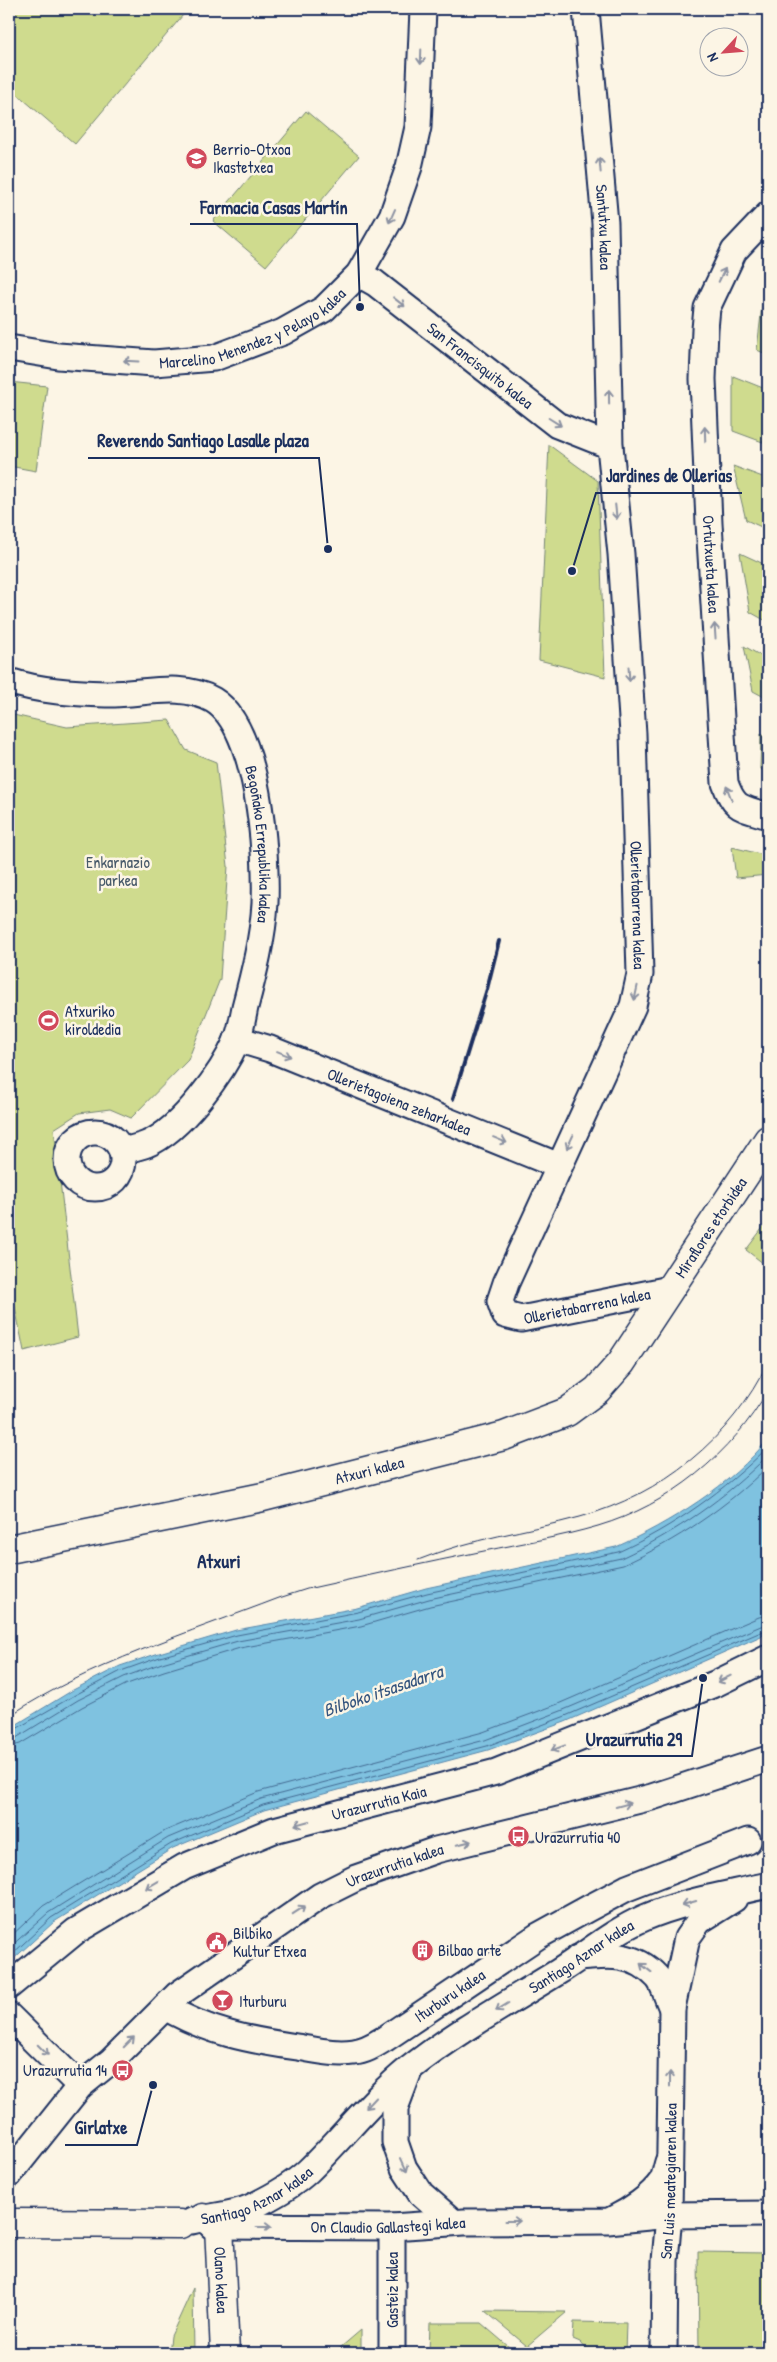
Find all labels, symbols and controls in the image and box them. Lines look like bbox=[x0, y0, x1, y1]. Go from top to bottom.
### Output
north arrow bbox=[700, 28, 750, 78]
one-way arrow bbox=[416, 49, 426, 65]
text: N bbox=[701, 50, 722, 65]
place label: Berrio-Otxoa Ikastetxea bbox=[213, 138, 291, 178]
school or university icon: Berrio-Otxoa Ikastetxea bbox=[185, 146, 209, 170]
one-way arrow bbox=[595, 158, 604, 174]
street label: Santutxu kalea bbox=[591, 184, 617, 270]
callout: Farmacia Casas Martín bbox=[190, 191, 357, 224]
text: Farmacia Casas Martín bbox=[199, 195, 348, 220]
one-way arrow bbox=[386, 208, 396, 223]
one-way arrow bbox=[718, 268, 727, 283]
street label: Marcelino Menendez y Pelayo kalea bbox=[158, 283, 350, 374]
one-way arrow bbox=[392, 296, 405, 307]
street label: San Francisquito kalea bbox=[423, 317, 538, 414]
one-way arrow bbox=[124, 357, 140, 366]
one-way arrow bbox=[604, 390, 614, 406]
one-way arrow bbox=[548, 417, 562, 428]
callout: Reverendo Santiago Lasalle plaza bbox=[88, 425, 319, 458]
one-way arrow bbox=[701, 426, 710, 442]
text: Reverendo Santiago Lasalle plaza bbox=[97, 428, 310, 454]
callout: Jardines de Ollerias bbox=[596, 460, 742, 493]
text: Jardines de Ollerias bbox=[606, 463, 732, 488]
one-way arrow bbox=[611, 504, 621, 520]
street label: Ortutxueta kalea bbox=[698, 515, 726, 614]
one-way arrow bbox=[711, 624, 720, 640]
one-way arrow bbox=[624, 666, 633, 682]
street label: Begoñako Errepublika kalea bbox=[240, 763, 276, 924]
one-way arrow bbox=[723, 786, 733, 801]
street label: Ollerietabarrena kalea bbox=[625, 840, 651, 970]
park label: Enkarnazio parkea bbox=[86, 851, 150, 891]
one-way arrow bbox=[630, 985, 640, 1001]
place label: Atxuriko kiroldedia bbox=[65, 1000, 121, 1040]
sports icon: Atxuriko kiroldedia bbox=[37, 1008, 61, 1032]
one-way arrow bbox=[276, 1050, 291, 1059]
street label: Ollerietagoiena zeharkalea bbox=[324, 1062, 474, 1140]
one-way arrow bbox=[565, 1134, 574, 1149]
one-way arrow bbox=[492, 1137, 507, 1146]
street label: Miraflores etorbidea bbox=[669, 1173, 752, 1282]
street label: Ollerietabarrena kalea bbox=[522, 1282, 652, 1329]
street label: Atxuri kalea bbox=[333, 1451, 406, 1489]
district label: Atxuri bbox=[197, 1548, 241, 1574]
water label: Bilboko itsasadarra bbox=[320, 1658, 448, 1723]
one-way arrow bbox=[717, 1674, 732, 1684]
callout: Urazurrutia 29 bbox=[576, 1723, 692, 1756]
text: Urazurrutia 29 bbox=[586, 1727, 683, 1752]
one-way arrow bbox=[551, 1744, 566, 1753]
street label: Urazurrutia Kaia bbox=[329, 1780, 429, 1825]
one-way arrow bbox=[614, 1800, 630, 1810]
one-way arrow bbox=[294, 1818, 310, 1828]
bus stop icon: Urazurrutia 40 bbox=[507, 1825, 531, 1849]
place label: Urazurrutia 40 bbox=[535, 1826, 620, 1848]
street label: Urazurrutia kalea bbox=[342, 1838, 446, 1892]
one-way arrow bbox=[456, 1838, 472, 1847]
one-way arrow bbox=[146, 1881, 160, 1891]
one-way arrow bbox=[681, 1899, 697, 1909]
one-way arrow bbox=[291, 1905, 305, 1915]
street label: Santiago Aznar kalea bbox=[525, 1914, 638, 1998]
place label: Bilbiko Kultur Etxea bbox=[233, 1922, 306, 1962]
public building icon: Bilbiko Kultur Etxea bbox=[205, 1930, 229, 1954]
building icon: Bilbao arte bbox=[410, 1938, 434, 1962]
place label: Bilbao arte bbox=[438, 1939, 502, 1961]
one-way arrow bbox=[640, 1963, 653, 1974]
street label: Iturburu kalea bbox=[410, 1964, 489, 2027]
bar icon: Iturburu bbox=[211, 1989, 235, 2013]
place label: Iturburu bbox=[239, 1990, 287, 2012]
one-way arrow bbox=[495, 2002, 509, 2012]
one-way arrow bbox=[123, 2036, 136, 2048]
one-way arrow bbox=[37, 2044, 49, 2056]
bus stop icon: Urazurrutia 14 bbox=[111, 2058, 135, 2082]
place label: Urazurrutia 14 bbox=[23, 2059, 107, 2081]
one-way arrow bbox=[665, 2071, 675, 2088]
one-way arrow bbox=[365, 2097, 377, 2109]
street label: San Luis meategiaren kalea bbox=[654, 2103, 682, 2260]
callout: Girlatxe bbox=[65, 2112, 137, 2145]
text: Girlatxe bbox=[75, 2115, 128, 2140]
one-way arrow bbox=[399, 2157, 409, 2172]
street label: Santiago Aznar kalea bbox=[199, 2161, 317, 2230]
street label: On Claudio Gallastegi kalea bbox=[310, 2211, 466, 2238]
one-way arrow bbox=[504, 2216, 521, 2226]
one-way arrow bbox=[255, 2222, 271, 2232]
street label: Olano kalea bbox=[209, 2246, 234, 2314]
street label: Gasteiz kalea bbox=[381, 2252, 403, 2328]

